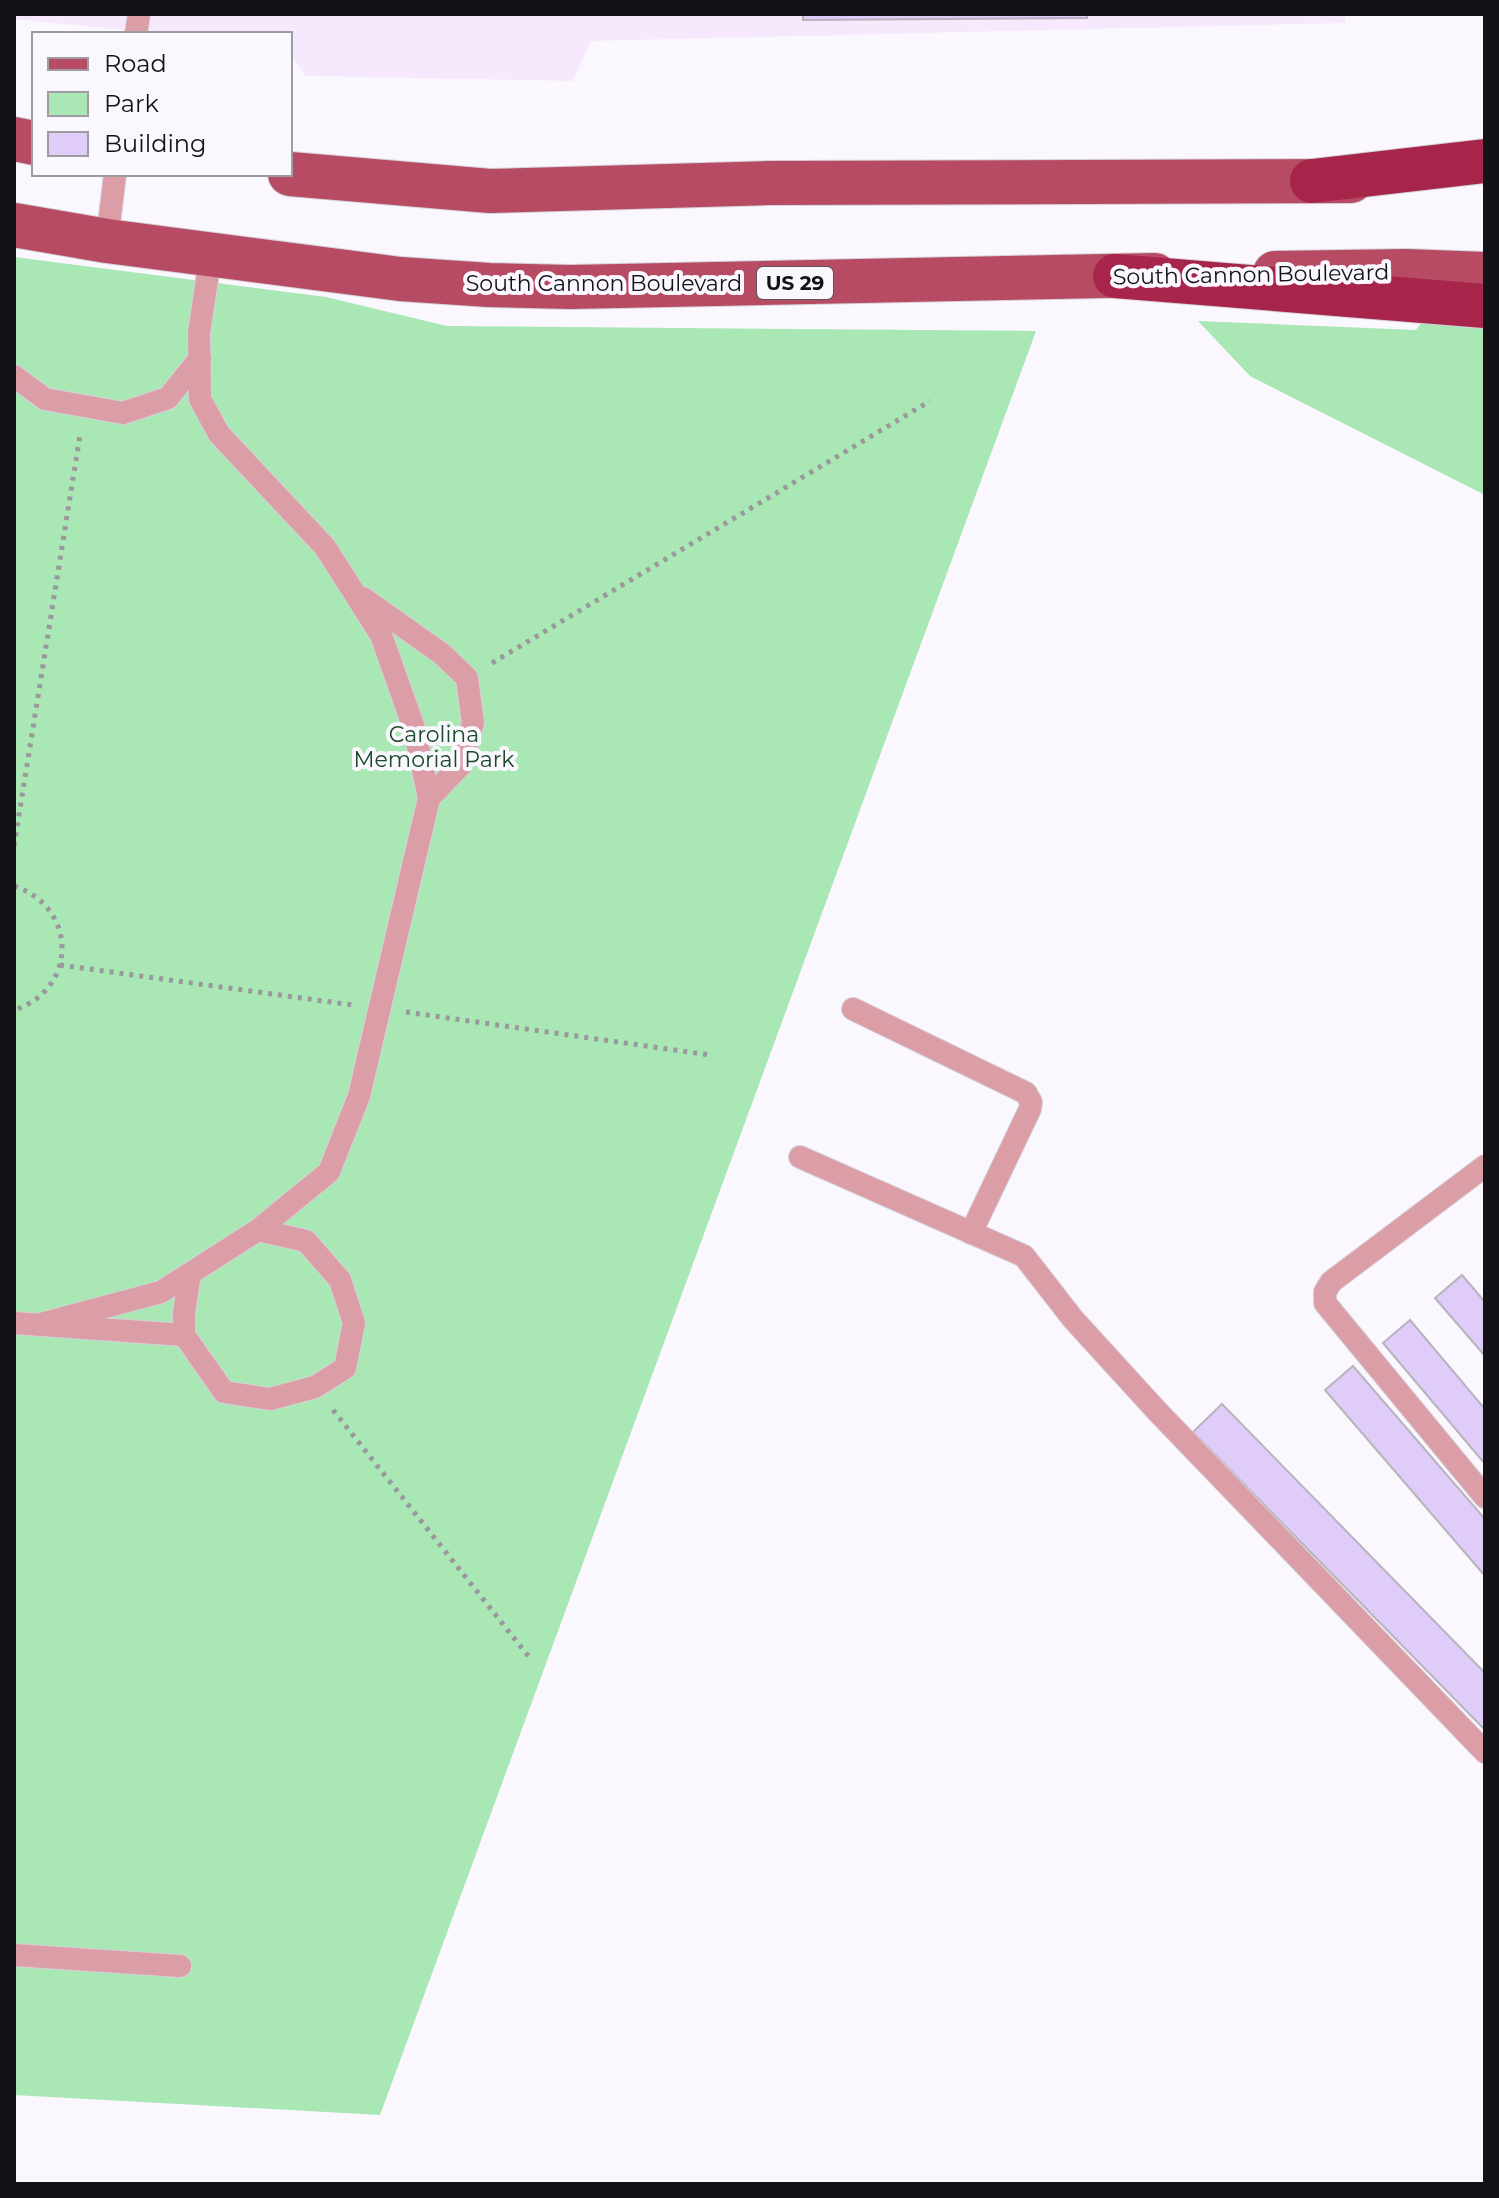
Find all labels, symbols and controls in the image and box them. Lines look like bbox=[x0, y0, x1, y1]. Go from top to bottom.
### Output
legend bbox=[32, 32, 292, 176]
text: Road bbox=[104, 49, 167, 78]
text: Park bbox=[104, 89, 159, 118]
text: Building bbox=[104, 129, 207, 158]
street label: South Cannon Boulevard bbox=[1113, 259, 1389, 290]
road number: US 29 bbox=[757, 267, 833, 299]
street label: South Cannon Boulevard bbox=[466, 270, 742, 297]
park label: Carolina Memorial Park bbox=[354, 721, 515, 773]

